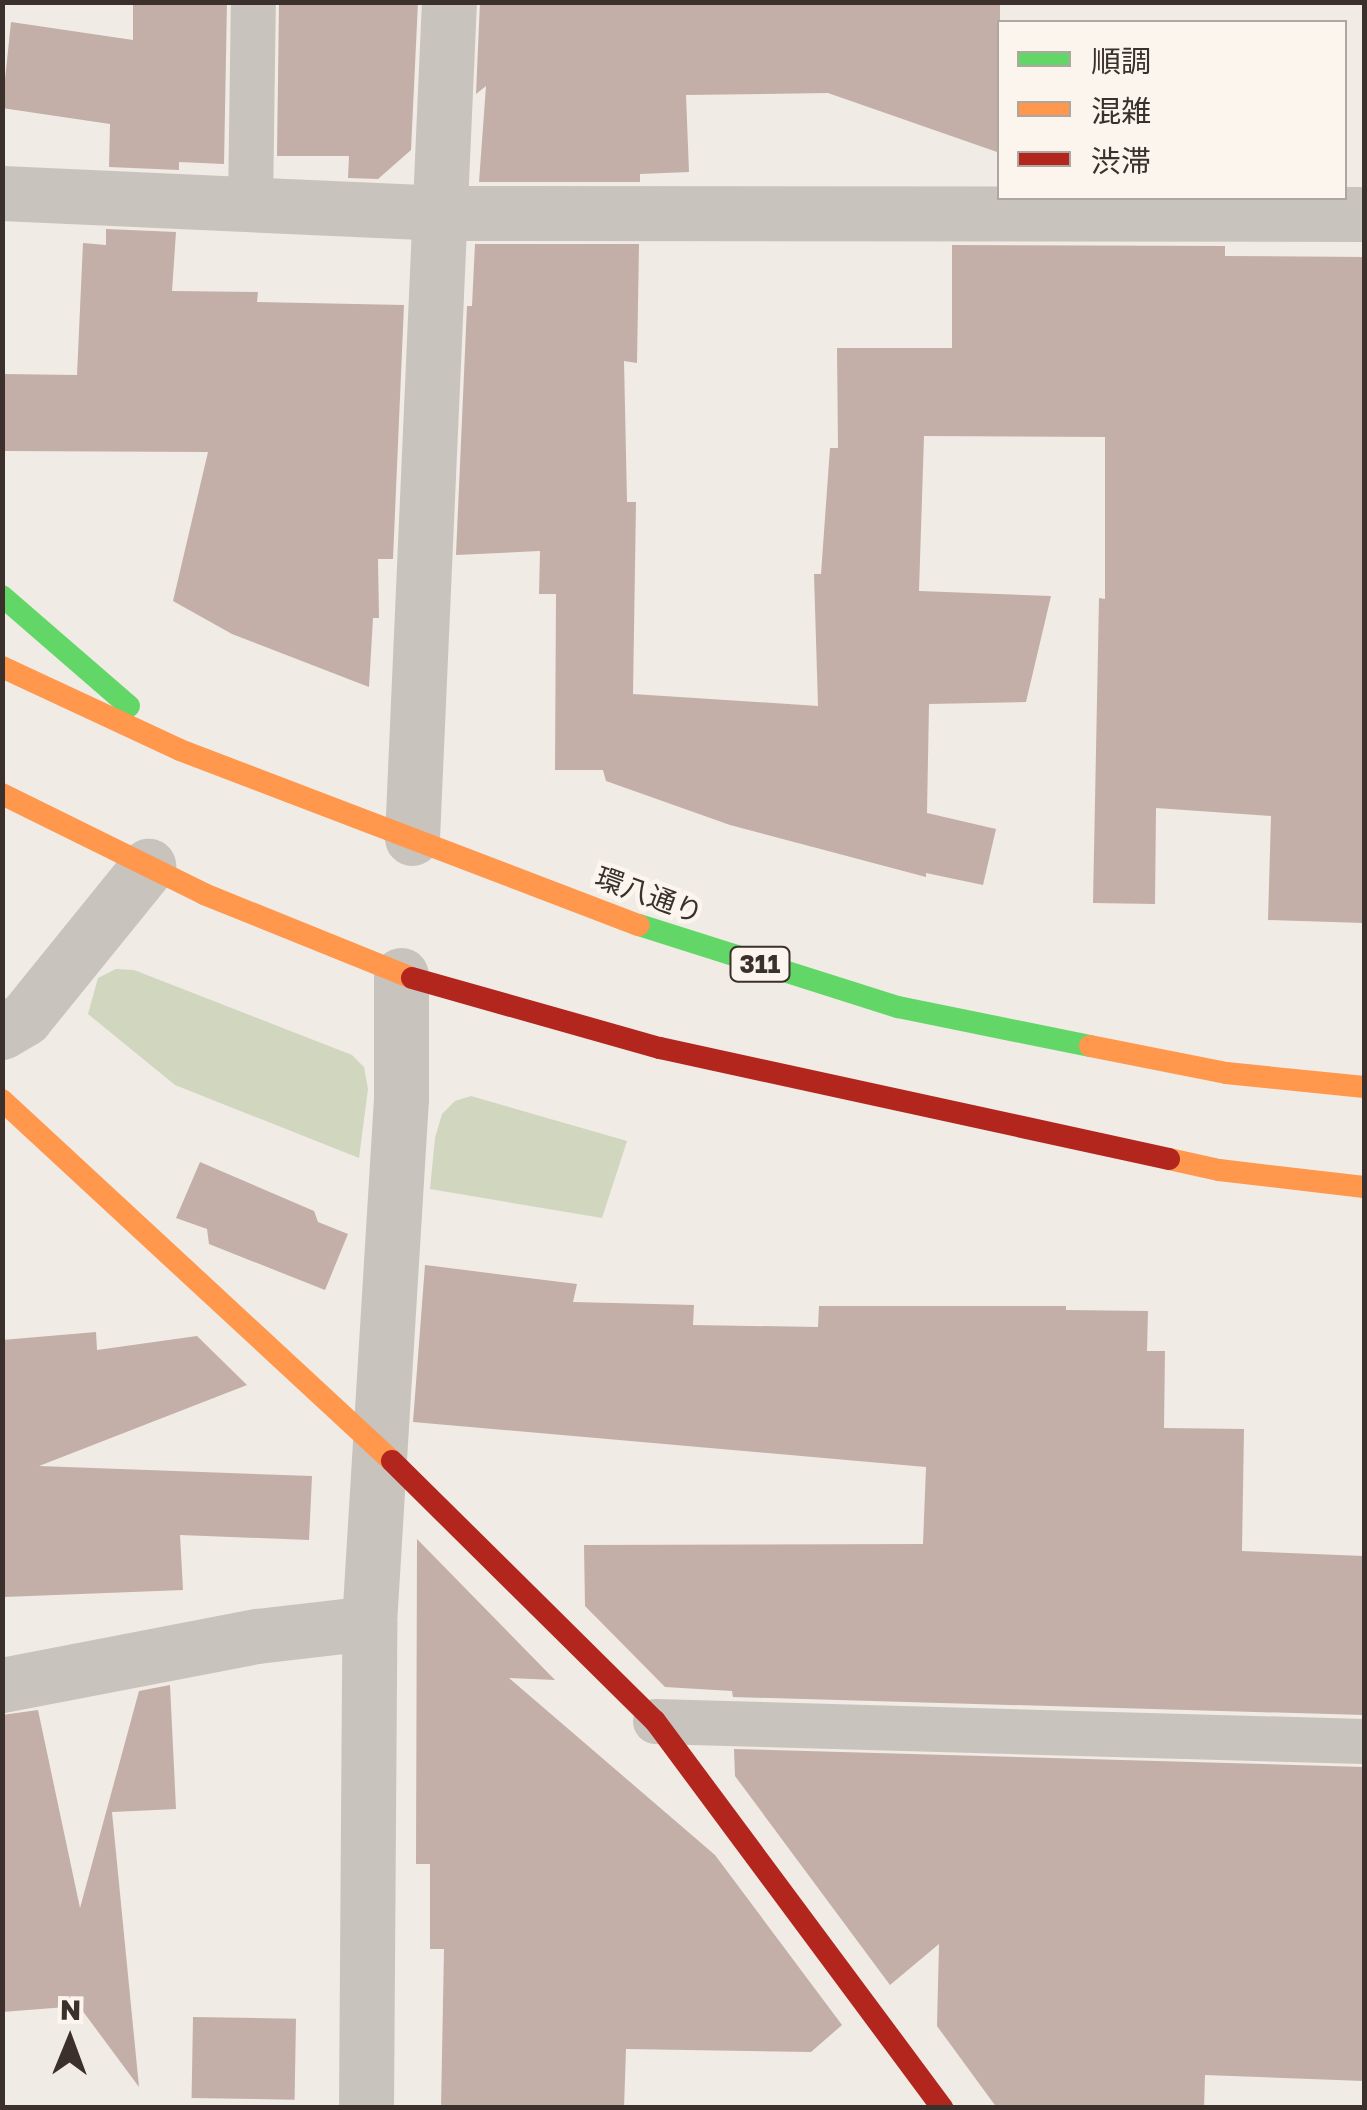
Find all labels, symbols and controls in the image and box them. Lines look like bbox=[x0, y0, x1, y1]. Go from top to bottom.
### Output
legend bbox=[997, 20, 1347, 200]
text: 順調 bbox=[1091, 43, 1151, 79]
text: 混雑 bbox=[1091, 93, 1151, 129]
text: 渋滞 bbox=[1091, 143, 1151, 179]
street label: 環八通り bbox=[591, 860, 707, 930]
road number: 311 bbox=[728, 944, 792, 984]
north arrow bbox=[20, 1990, 120, 2090]
text: N bbox=[60, 1993, 81, 2026]

